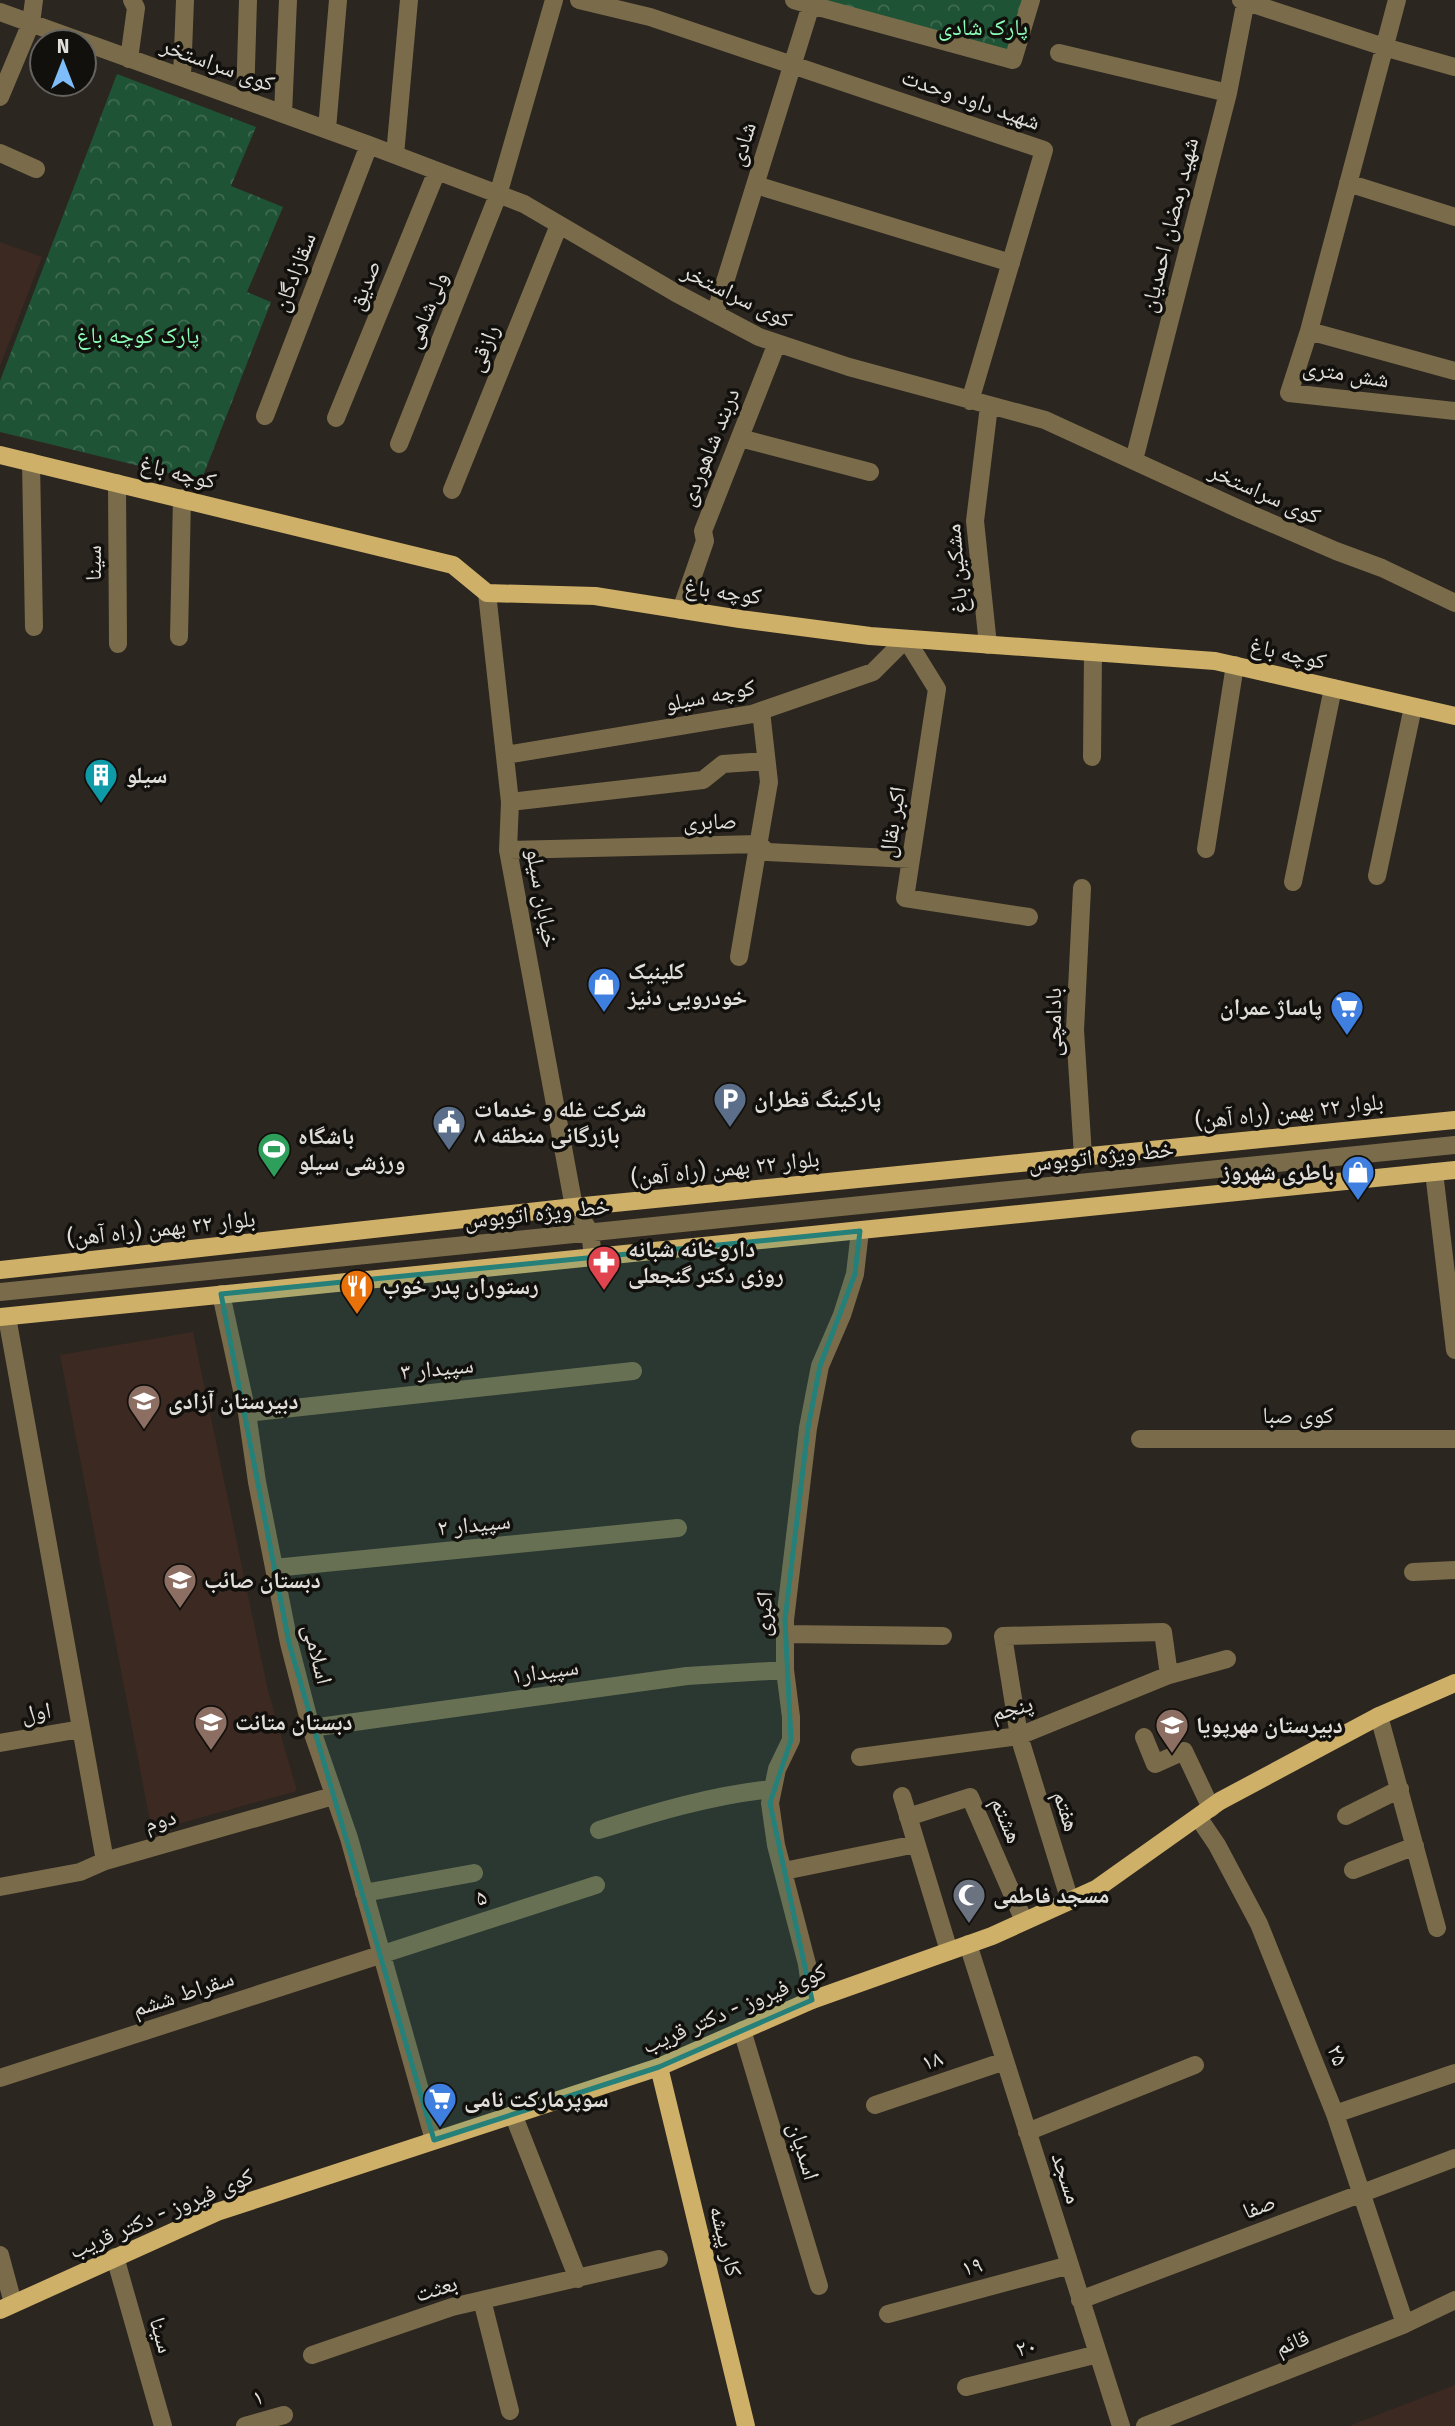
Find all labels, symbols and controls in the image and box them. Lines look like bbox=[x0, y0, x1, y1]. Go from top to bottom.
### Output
park label: پارک شادی bbox=[938, 13, 1028, 41]
north arrow bbox=[28, 28, 98, 98]
street label: کوی سراستخر bbox=[157, 30, 279, 98]
text: N bbox=[57, 35, 69, 58]
street label: شهید داود وحدت bbox=[898, 62, 1044, 136]
street label: شادی bbox=[722, 119, 762, 169]
street label: شهید رمضان احمدیان bbox=[1134, 135, 1204, 315]
street label: سقازادگان bbox=[266, 228, 322, 316]
street label: صدیق bbox=[341, 256, 387, 314]
street label: کوی سراستخر bbox=[677, 256, 797, 334]
street label: ولی‌شاهی bbox=[398, 268, 454, 352]
street label: رازقی bbox=[461, 320, 505, 376]
park label: پارک کوچه باغ bbox=[77, 321, 199, 350]
street label: شش متری bbox=[1301, 352, 1391, 394]
street label: دربند شاهوردی bbox=[673, 384, 745, 510]
street label: کوچه باغ bbox=[137, 449, 219, 496]
street label: کوی سراستخر bbox=[1204, 456, 1325, 530]
street label: مشکین باغ bbox=[938, 523, 975, 615]
street label: سینا bbox=[79, 545, 107, 581]
street label: کوچه باغ bbox=[683, 572, 764, 611]
street label: کوچه باغ bbox=[1247, 631, 1329, 676]
street label: کوچه سیلو bbox=[663, 672, 758, 717]
building icon: سیلو bbox=[82, 756, 120, 805]
place label: سیلو bbox=[126, 761, 167, 789]
street label: اکبر بقال bbox=[873, 784, 911, 860]
street label: صابری bbox=[683, 807, 737, 835]
street label: خیابان سیلو bbox=[521, 846, 565, 950]
place label: کلینیک خودرویی دنیز bbox=[627, 957, 747, 1011]
shop icon: کلینیک خودرویی دنیز bbox=[585, 965, 623, 1014]
street label: بادامچی bbox=[1039, 988, 1067, 1056]
supermarket icon: پاساژ عمران bbox=[1328, 988, 1366, 1037]
place label: پاساژ عمران bbox=[1220, 993, 1322, 1021]
parking icon: پارکینگ قطران bbox=[711, 1080, 749, 1129]
place label: پارکینگ قطران bbox=[754, 1085, 881, 1113]
street label: بلوار ۲۲ بهمن (راه آهن) bbox=[1193, 1087, 1385, 1135]
place label: شرکت غله و خدمات بازرگانی منطقه ۸ bbox=[474, 1095, 646, 1149]
public building icon: شرکت غله و خدمات بازرگانی منطقه ۸ bbox=[430, 1103, 468, 1152]
place label: باشگاه ورزشی سیلو bbox=[298, 1122, 405, 1176]
sports icon: باشگاه ورزشی سیلو bbox=[255, 1130, 293, 1179]
street label: خط ویژه اتوبوس bbox=[1027, 1134, 1175, 1178]
street label: بلوار ۲۲ بهمن (راه آهن) bbox=[629, 1144, 821, 1192]
shop icon: باطری شهروز bbox=[1339, 1153, 1377, 1202]
place label: باطری شهروز bbox=[1221, 1158, 1334, 1186]
street label: خط ویژه اتوبوس bbox=[463, 1191, 611, 1235]
street label: بلوار ۲۲ بهمن (راه آهن) bbox=[65, 1204, 257, 1252]
place label: داروخانه شبانه روزی دکتر گنجعلی bbox=[628, 1235, 784, 1289]
pharmacy icon: داروخانه شبانه روزی دکتر گنجعلی bbox=[585, 1243, 623, 1292]
restaurant icon: رستوران پدر خوب bbox=[338, 1267, 376, 1316]
place label: رستوران پدر خوب bbox=[382, 1272, 539, 1300]
street label: سپیدار ۳ bbox=[399, 1350, 475, 1386]
school or university icon: دبیرستان آزادی bbox=[125, 1382, 163, 1431]
place label: دبیرستان آزادی bbox=[168, 1387, 298, 1415]
street label: کوی صبا bbox=[1262, 1401, 1334, 1429]
street label: سپیدار ۲ bbox=[436, 1506, 512, 1542]
school or university icon: دبستان صائب bbox=[161, 1561, 199, 1610]
place label: دبستان صائب bbox=[204, 1566, 321, 1594]
street label: اکبری bbox=[748, 1591, 778, 1637]
street label: اسلامی bbox=[297, 1621, 339, 1687]
street label: سپیدار۱ bbox=[510, 1652, 580, 1690]
street label: پنجم bbox=[988, 1689, 1036, 1729]
street label: اول bbox=[19, 1696, 53, 1728]
school or university icon: دبستان متانت bbox=[192, 1703, 230, 1752]
school or university icon: دبیرستان مهرپویا bbox=[1153, 1706, 1191, 1755]
place label: دبستان متانت bbox=[235, 1708, 353, 1736]
place label: دبیرستان مهرپویا bbox=[1196, 1711, 1343, 1739]
street label: هفتم bbox=[1045, 1787, 1087, 1835]
street label: هشتم bbox=[983, 1793, 1029, 1848]
street label: دوم bbox=[141, 1802, 180, 1840]
mosque icon: مسجد فاطمی bbox=[950, 1876, 988, 1925]
place label: مسجد فاطمی bbox=[993, 1881, 1109, 1909]
street label: ۵ bbox=[472, 1882, 490, 1912]
street label: کوی فیروز - دکتر قریب bbox=[638, 1956, 831, 2059]
street label: سقراط ششم bbox=[129, 1963, 238, 2024]
street label: ۲۵ bbox=[1321, 2040, 1355, 2070]
street label: ۱۸ bbox=[918, 2043, 946, 2077]
supermarket icon: سوپرمارکت نامی bbox=[421, 2080, 459, 2129]
place label: سوپرمارکت نامی bbox=[464, 2085, 609, 2113]
street label: اسدیان bbox=[782, 2119, 826, 2183]
street label: مسجد bbox=[1046, 2149, 1088, 2207]
street label: کوی فیروز - دکتر قریب bbox=[65, 2161, 258, 2264]
street label: صفا bbox=[1239, 2187, 1279, 2225]
street label: کار پیشه bbox=[704, 2203, 748, 2280]
street label: ۱۹ bbox=[958, 2250, 986, 2282]
street label: بعثت bbox=[411, 2268, 461, 2308]
street label: سینا bbox=[144, 2314, 180, 2356]
street label: قائم bbox=[1271, 2323, 1314, 2363]
street label: ۲۰ bbox=[1013, 2331, 1039, 2363]
street label: ۱ bbox=[249, 2382, 267, 2412]

